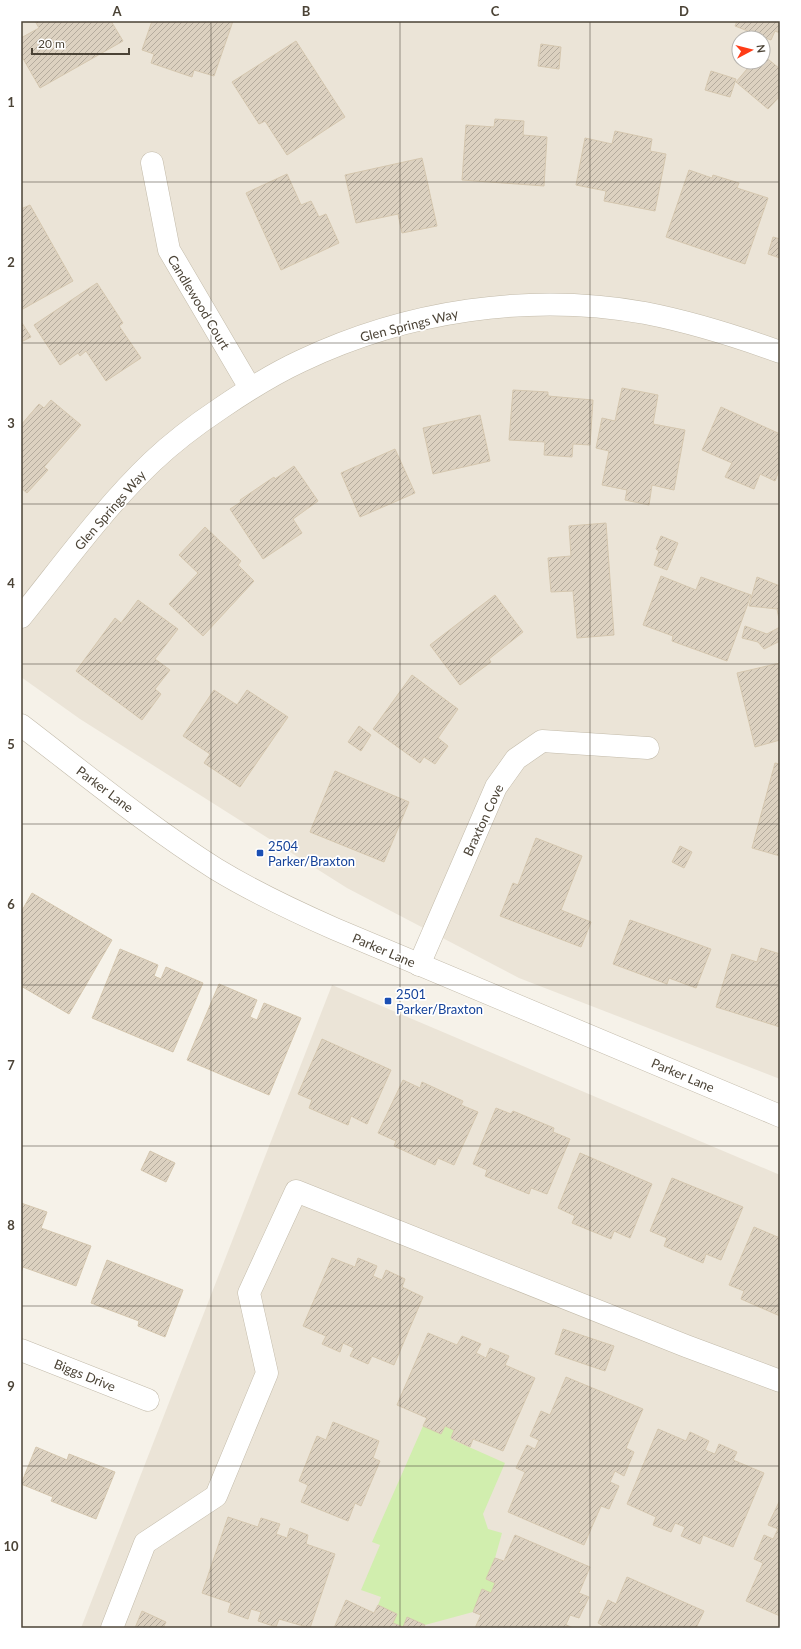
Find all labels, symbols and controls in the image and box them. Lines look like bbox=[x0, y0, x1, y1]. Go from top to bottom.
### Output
text: A bbox=[111, 3, 122, 19]
text: B bbox=[302, 3, 311, 19]
text: C bbox=[491, 3, 500, 19]
text: D bbox=[679, 3, 689, 19]
scale bar bbox=[32, 30, 129, 56]
north arrow bbox=[731, 30, 771, 70]
text: 20 m bbox=[38, 36, 65, 51]
text: N bbox=[754, 44, 768, 54]
text: 1 bbox=[7, 94, 15, 110]
street label: Candlewood Court bbox=[164, 252, 234, 353]
text: 2 bbox=[7, 254, 15, 270]
street label: Glen Springs Way bbox=[358, 305, 460, 345]
text: 3 bbox=[7, 415, 15, 431]
street label: Glen Springs Way bbox=[71, 467, 149, 553]
text: 4 bbox=[7, 575, 15, 591]
text: 5 bbox=[7, 736, 15, 752]
street label: Parker Lane bbox=[73, 762, 137, 816]
street label: Braxton Cove bbox=[459, 781, 507, 859]
place label: 2504 Parker/Braxton bbox=[268, 838, 355, 869]
marker: 2504 Parker/Braxton bbox=[255, 848, 265, 858]
text: 6 bbox=[7, 896, 15, 912]
street label: Parker Lane bbox=[350, 930, 418, 970]
place label: 2501 Parker/Braxton bbox=[396, 986, 483, 1017]
marker: 2501 Parker/Braxton bbox=[383, 996, 393, 1006]
street label: Parker Lane bbox=[649, 1055, 717, 1095]
text: 7 bbox=[7, 1057, 15, 1073]
text: 8 bbox=[7, 1217, 15, 1233]
street label: Biggs Drive bbox=[52, 1355, 118, 1395]
text: 9 bbox=[7, 1378, 15, 1394]
text: 10 bbox=[3, 1538, 19, 1554]

